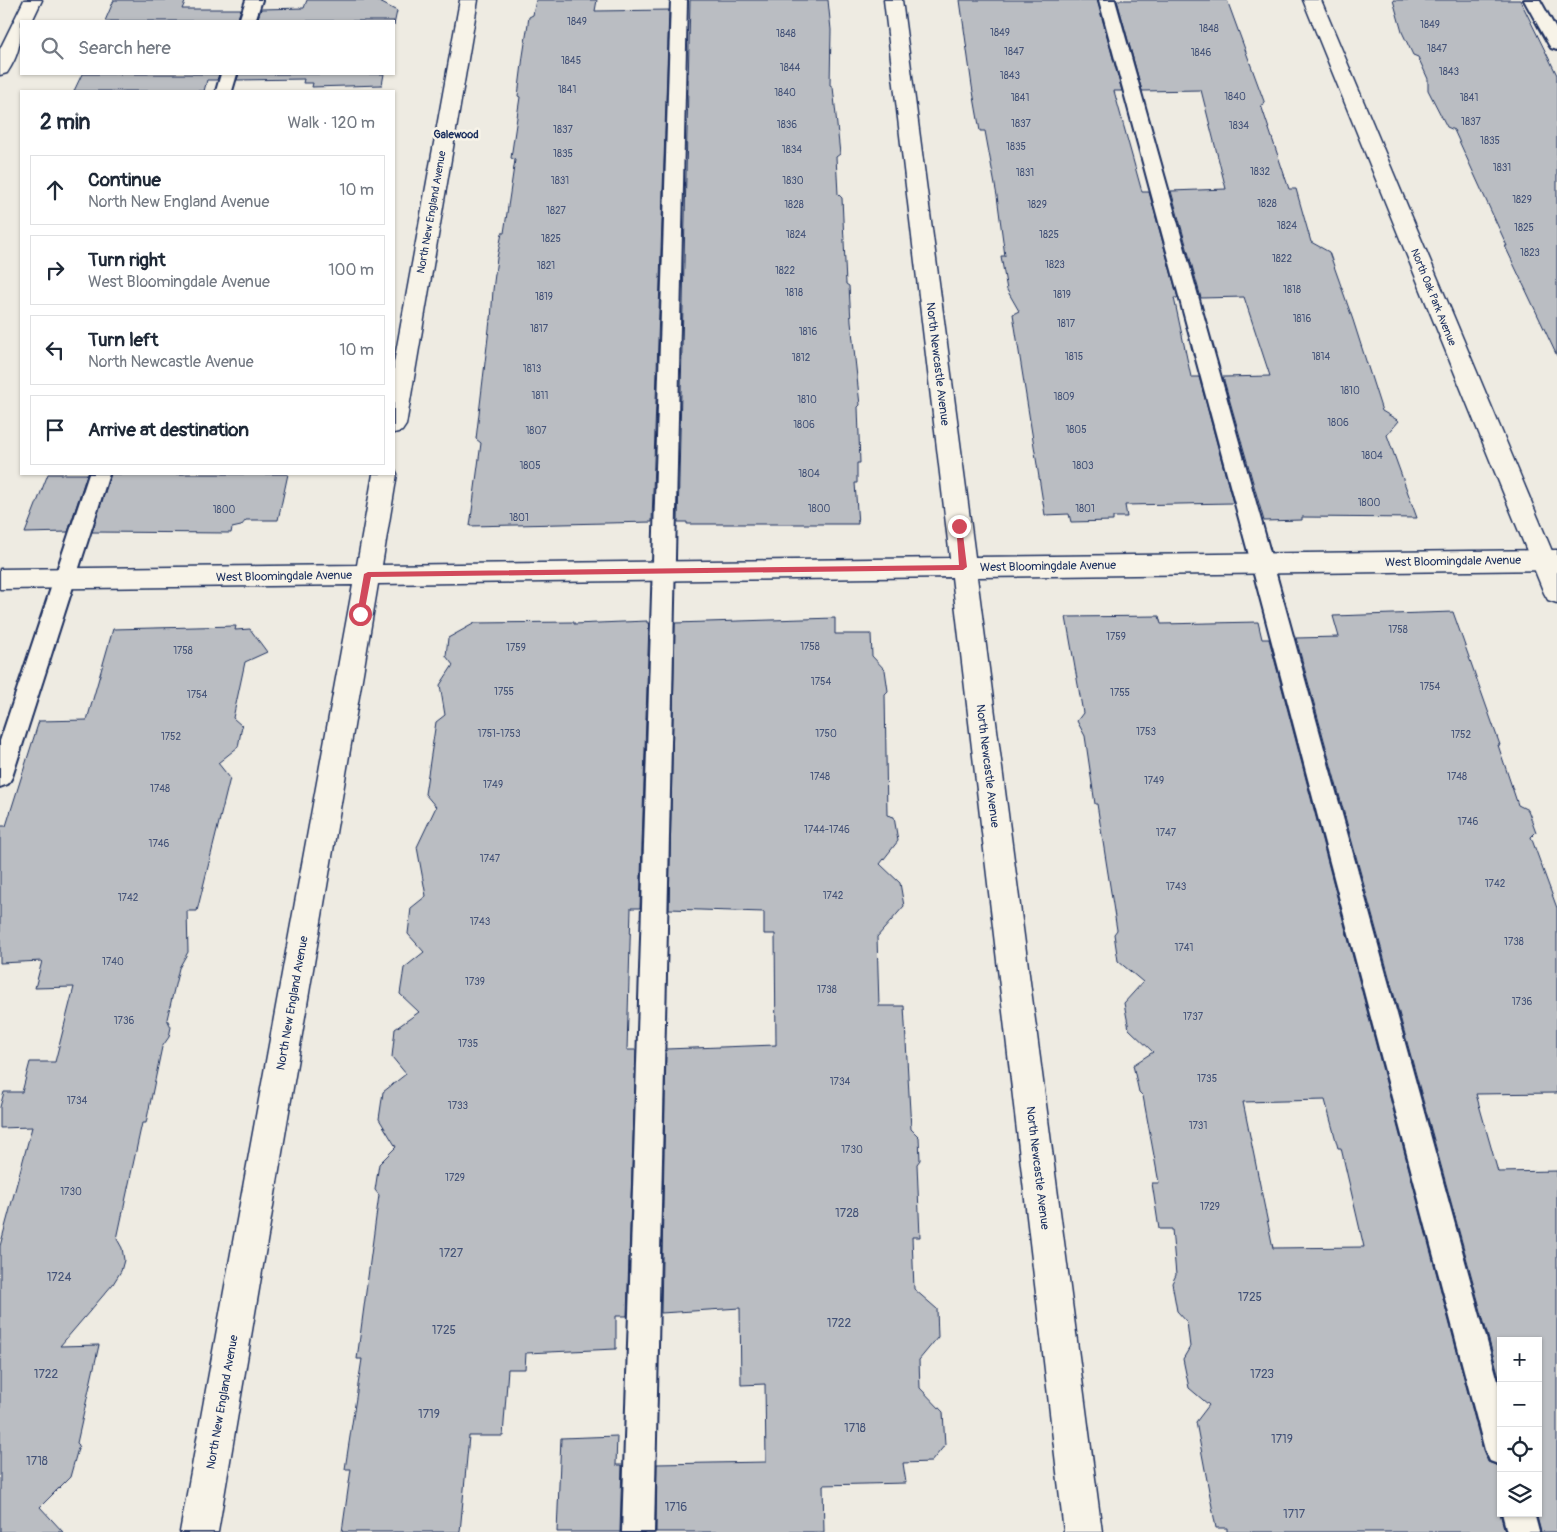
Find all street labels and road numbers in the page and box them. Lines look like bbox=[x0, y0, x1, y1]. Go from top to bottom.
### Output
street label: North New England Avenue bbox=[414, 149, 449, 275]
street label: North Oak Park Avenue bbox=[1408, 247, 1459, 348]
street label: North Newcastle Avenue bbox=[922, 302, 953, 427]
street label: West Bloomingdale Avenue bbox=[1385, 553, 1521, 570]
street label: West Bloomingdale Avenue bbox=[980, 558, 1116, 575]
street label: West Bloomingdale Avenue bbox=[216, 568, 352, 585]
street label: North Newcastle Avenue bbox=[972, 704, 1003, 829]
street label: North New England Avenue bbox=[273, 935, 312, 1071]
street label: North Newcastle Avenue bbox=[1022, 1106, 1053, 1231]
street label: North New England Avenue bbox=[203, 1334, 242, 1470]

